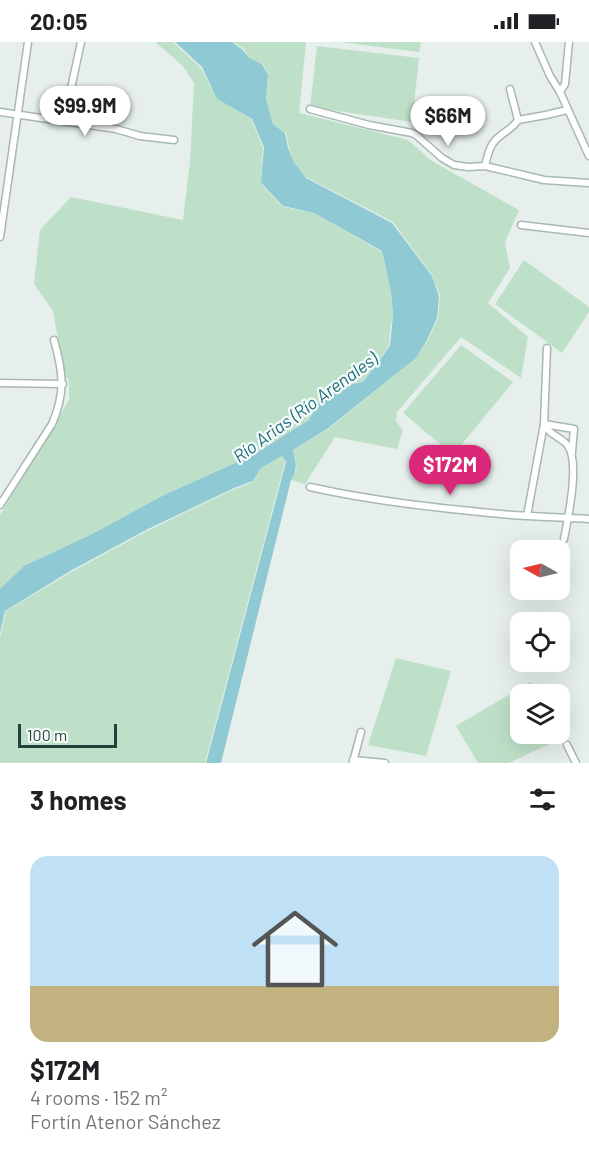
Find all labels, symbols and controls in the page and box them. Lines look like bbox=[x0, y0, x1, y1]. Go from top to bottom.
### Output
text: 20:05 bbox=[30, 8, 87, 34]
pin: $99.9M bbox=[36, 86, 134, 137]
text: $99.9M bbox=[54, 93, 117, 117]
pin: $66M bbox=[412, 96, 484, 147]
text: $66M bbox=[424, 103, 472, 127]
water label: Río Arias (Río Arenales) bbox=[228, 346, 383, 467]
pin: $172M bbox=[408, 445, 492, 496]
text: $172M bbox=[423, 452, 477, 476]
north arrow bbox=[510, 540, 570, 600]
map controls bbox=[510, 540, 570, 744]
button: locate bbox=[510, 612, 570, 672]
button: layers bbox=[510, 684, 570, 744]
scale bar bbox=[18, 721, 117, 748]
text: 100 m bbox=[27, 725, 67, 744]
icon: filters bbox=[526, 783, 559, 816]
text: 3 homes bbox=[30, 784, 127, 815]
icon: home bbox=[241, 895, 349, 1003]
text: $172M bbox=[30, 1054, 100, 1085]
text: 4 rooms · 152 m² bbox=[30, 1085, 167, 1109]
text: Fortín Atenor Sánchez bbox=[30, 1109, 221, 1133]

